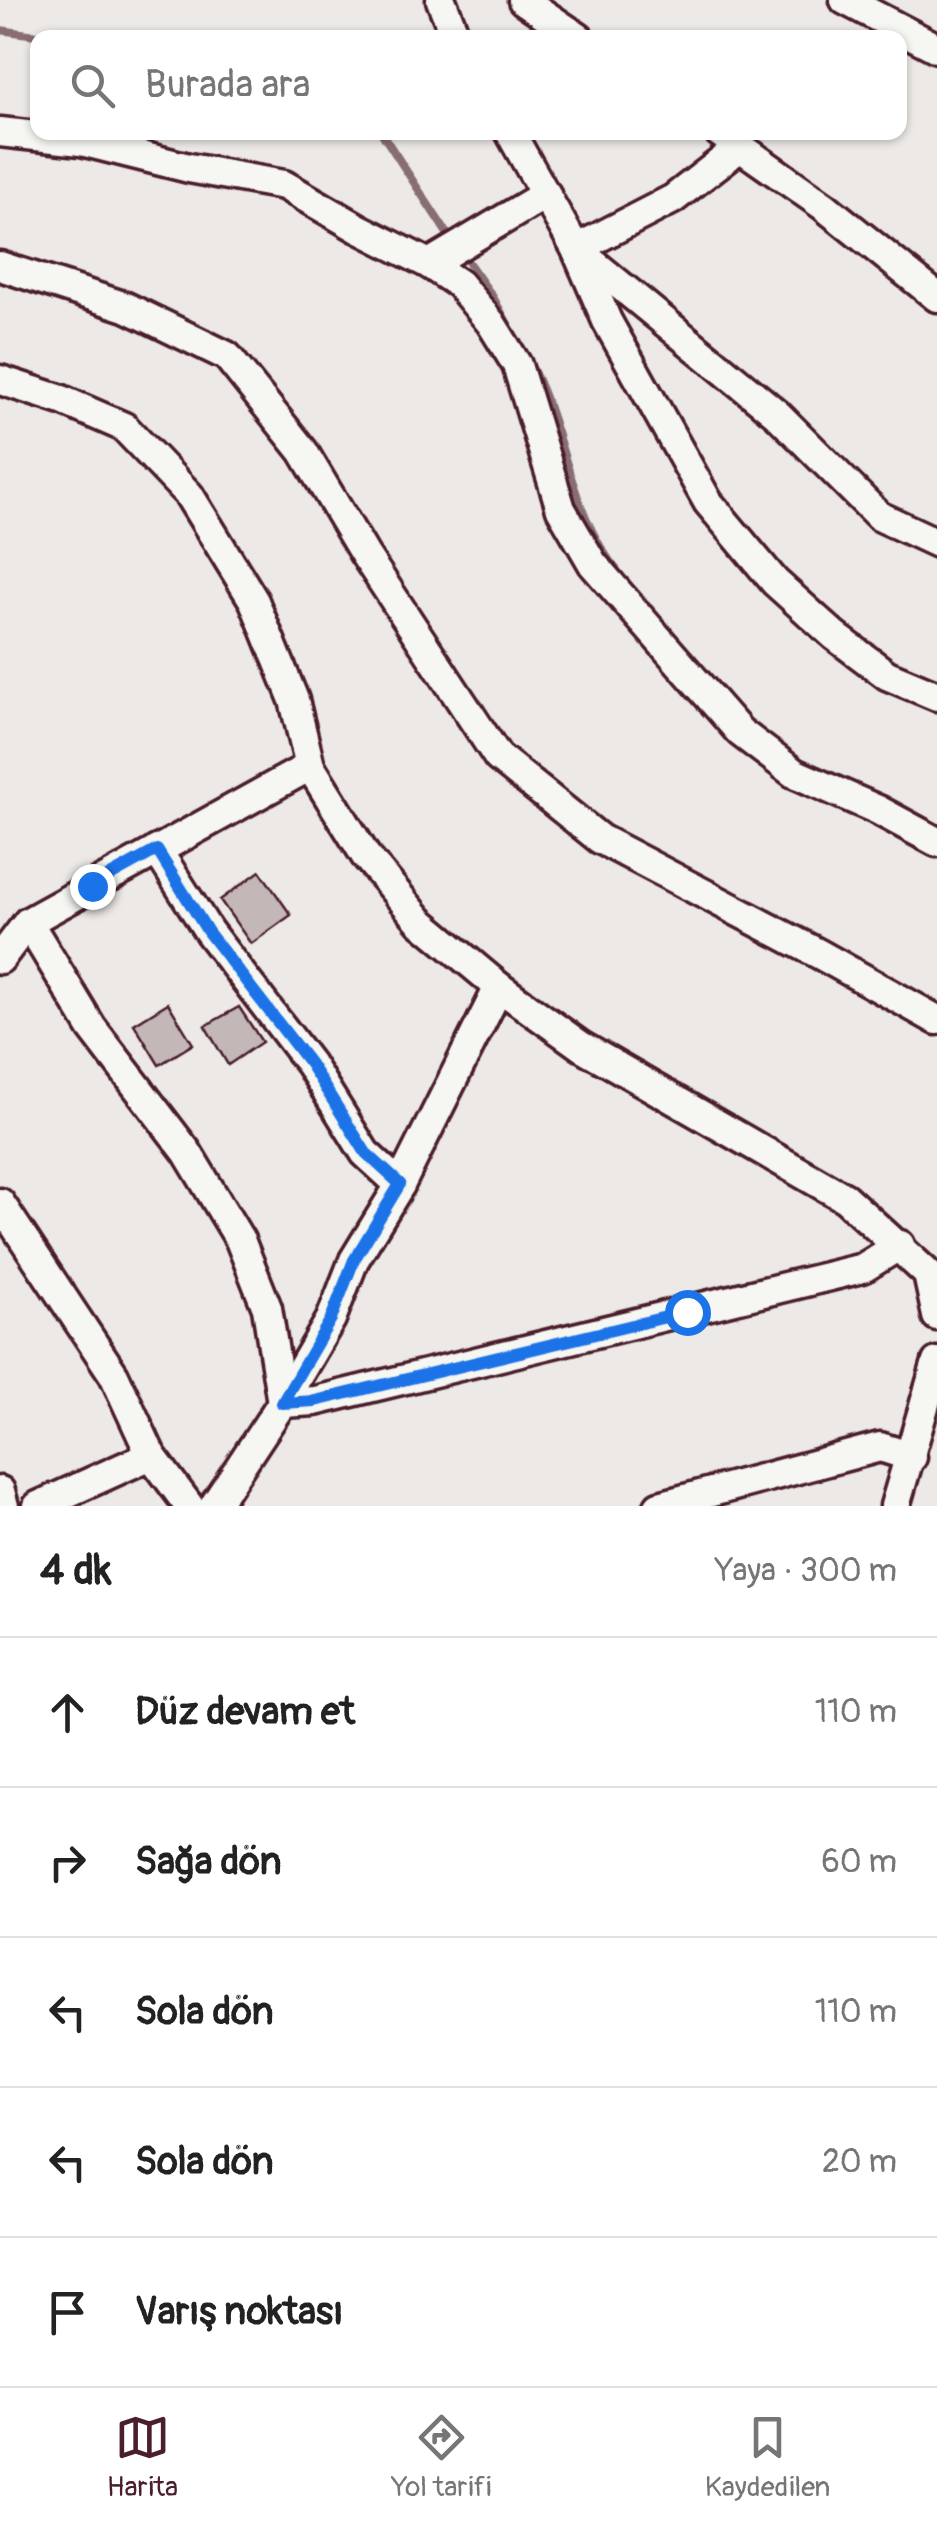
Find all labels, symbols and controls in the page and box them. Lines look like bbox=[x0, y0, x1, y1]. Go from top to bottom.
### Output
search box bbox=[30, 30, 907, 140]
icon: search bbox=[65, 58, 120, 113]
text: Burada ara bbox=[145, 61, 310, 109]
route end bbox=[70, 864, 116, 910]
route start bbox=[665, 1290, 711, 1336]
text: 4 dk bbox=[40, 1545, 112, 1597]
text: Yaya · 300 m bbox=[715, 1551, 897, 1591]
icon: ahead bbox=[40, 1685, 95, 1740]
text: Düz devam et bbox=[135, 1688, 355, 1736]
text: 110 m bbox=[815, 1692, 897, 1732]
icon: right bbox=[40, 1835, 95, 1890]
text: Sağa dön bbox=[135, 1838, 282, 1886]
text: 60 m bbox=[821, 1842, 897, 1882]
icon: left bbox=[40, 1985, 95, 2040]
text: Sola dön bbox=[135, 1988, 273, 2036]
text: 110 m bbox=[815, 1992, 897, 2032]
icon: left bbox=[40, 2135, 95, 2190]
text: Sola dön bbox=[135, 2138, 273, 2186]
text: 20 m bbox=[822, 2142, 897, 2182]
icon: arrive bbox=[40, 2285, 95, 2340]
text: Varış noktası bbox=[135, 2288, 343, 2336]
tab: Harita bbox=[107, 2410, 178, 2505]
tab: Yol tarifi bbox=[391, 2410, 491, 2505]
tab: Kaydedilen bbox=[705, 2410, 830, 2505]

